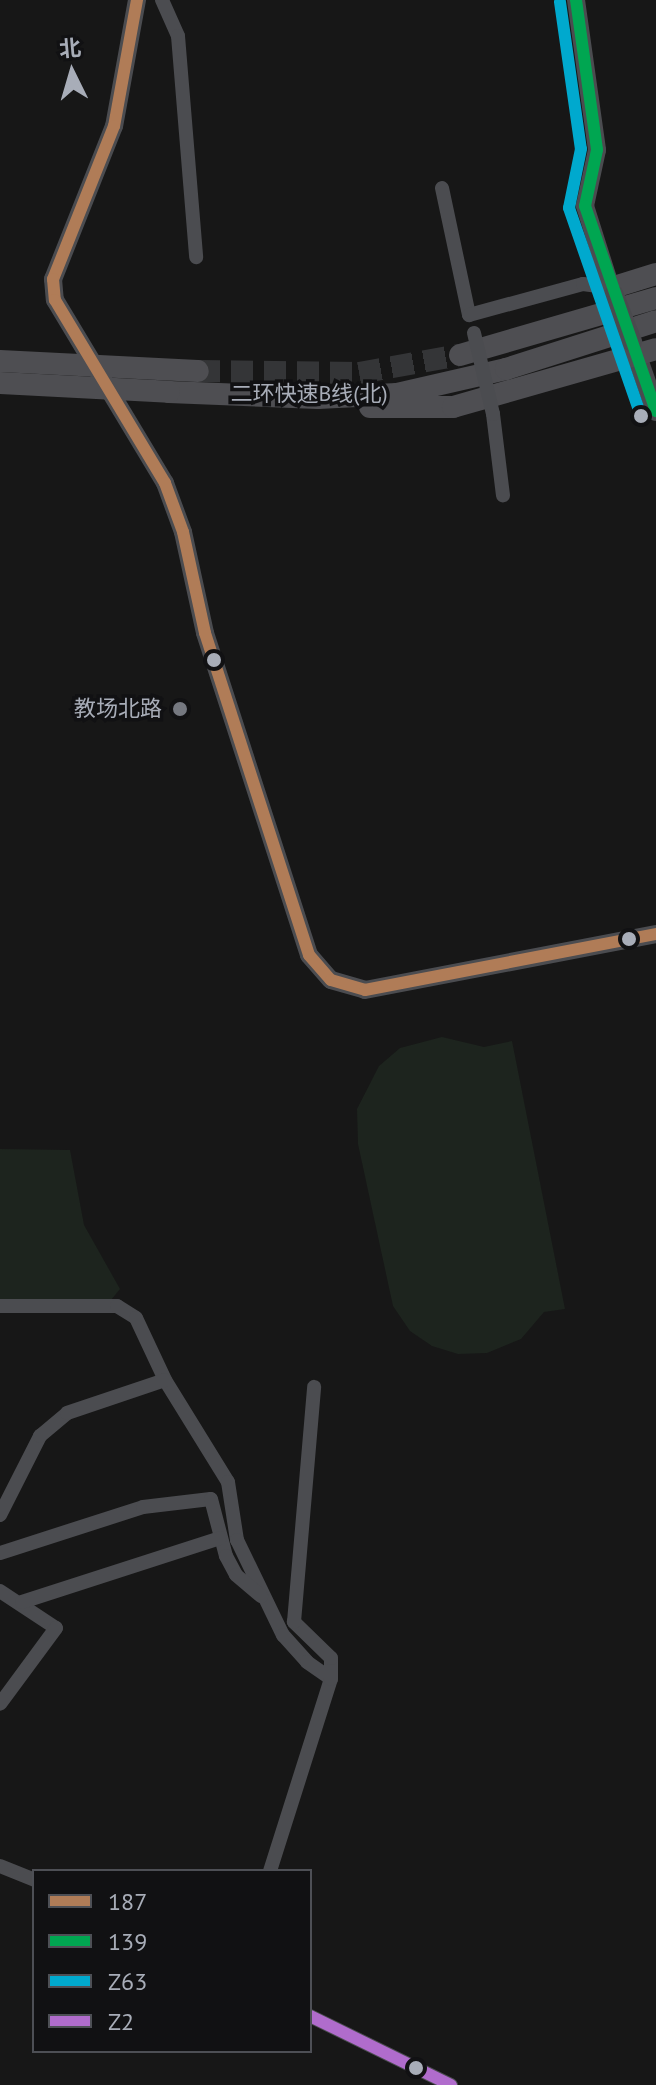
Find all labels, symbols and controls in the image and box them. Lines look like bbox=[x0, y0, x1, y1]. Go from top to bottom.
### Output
north arrow bbox=[32, 32, 112, 112]
text: 北 bbox=[58, 33, 82, 63]
street label: 二环快速B线(北) bbox=[230, 381, 388, 407]
unlabelled marker bbox=[633, 408, 649, 424]
unlabelled marker bbox=[206, 652, 222, 668]
place label: 教场北路 bbox=[74, 696, 162, 722]
marker: 教场北路 bbox=[169, 698, 191, 720]
unlabelled marker bbox=[621, 931, 637, 947]
legend bbox=[32, 1869, 312, 2053]
text: 187 bbox=[108, 1886, 147, 1917]
text: 139 bbox=[108, 1926, 147, 1957]
text: Z63 bbox=[108, 1966, 147, 1997]
text: Z2 bbox=[108, 2006, 134, 2037]
unlabelled marker bbox=[408, 2060, 424, 2076]

